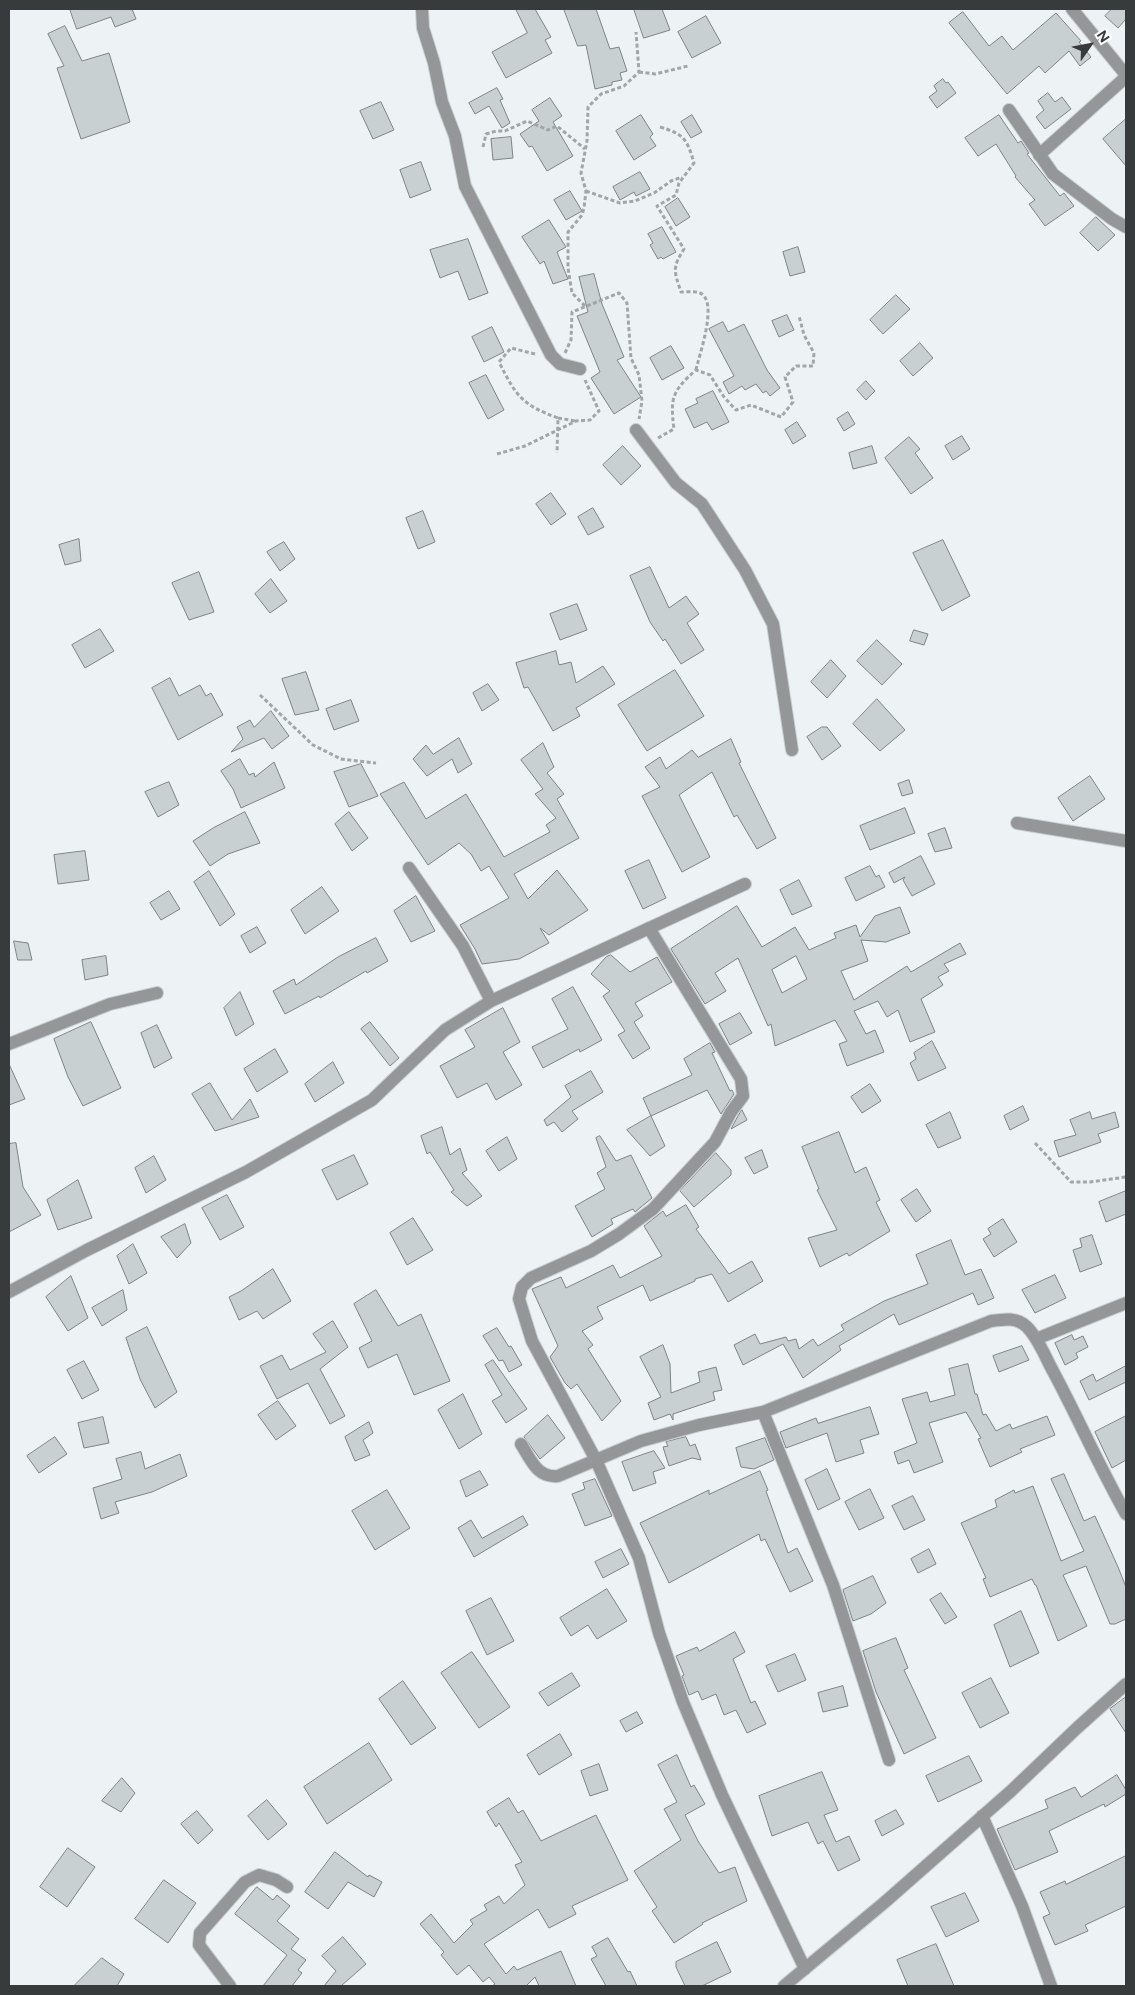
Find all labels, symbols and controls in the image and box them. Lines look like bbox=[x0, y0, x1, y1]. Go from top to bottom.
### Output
north arrow bbox=[1065, 20, 1115, 70]
text: N bbox=[1093, 27, 1113, 46]

